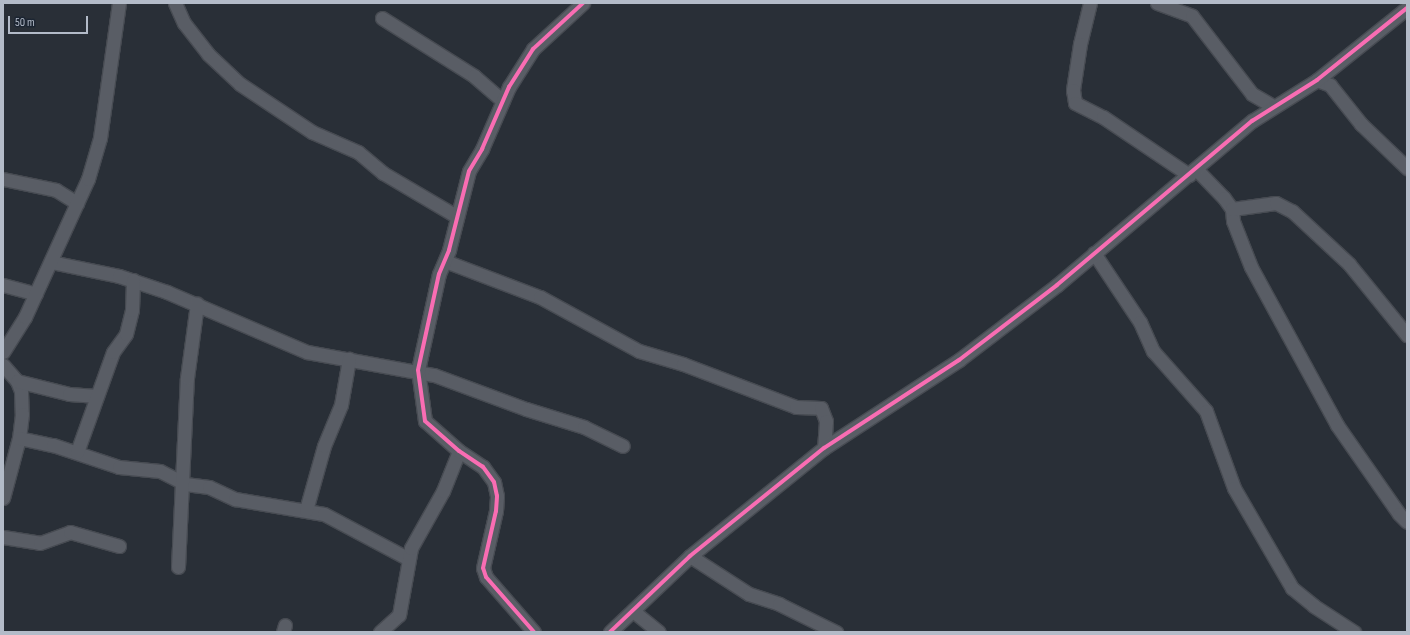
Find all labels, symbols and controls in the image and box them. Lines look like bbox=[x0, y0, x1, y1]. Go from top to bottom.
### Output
scale bar bbox=[10, 8, 90, 34]
text: 50 m bbox=[15, 15, 35, 30]

